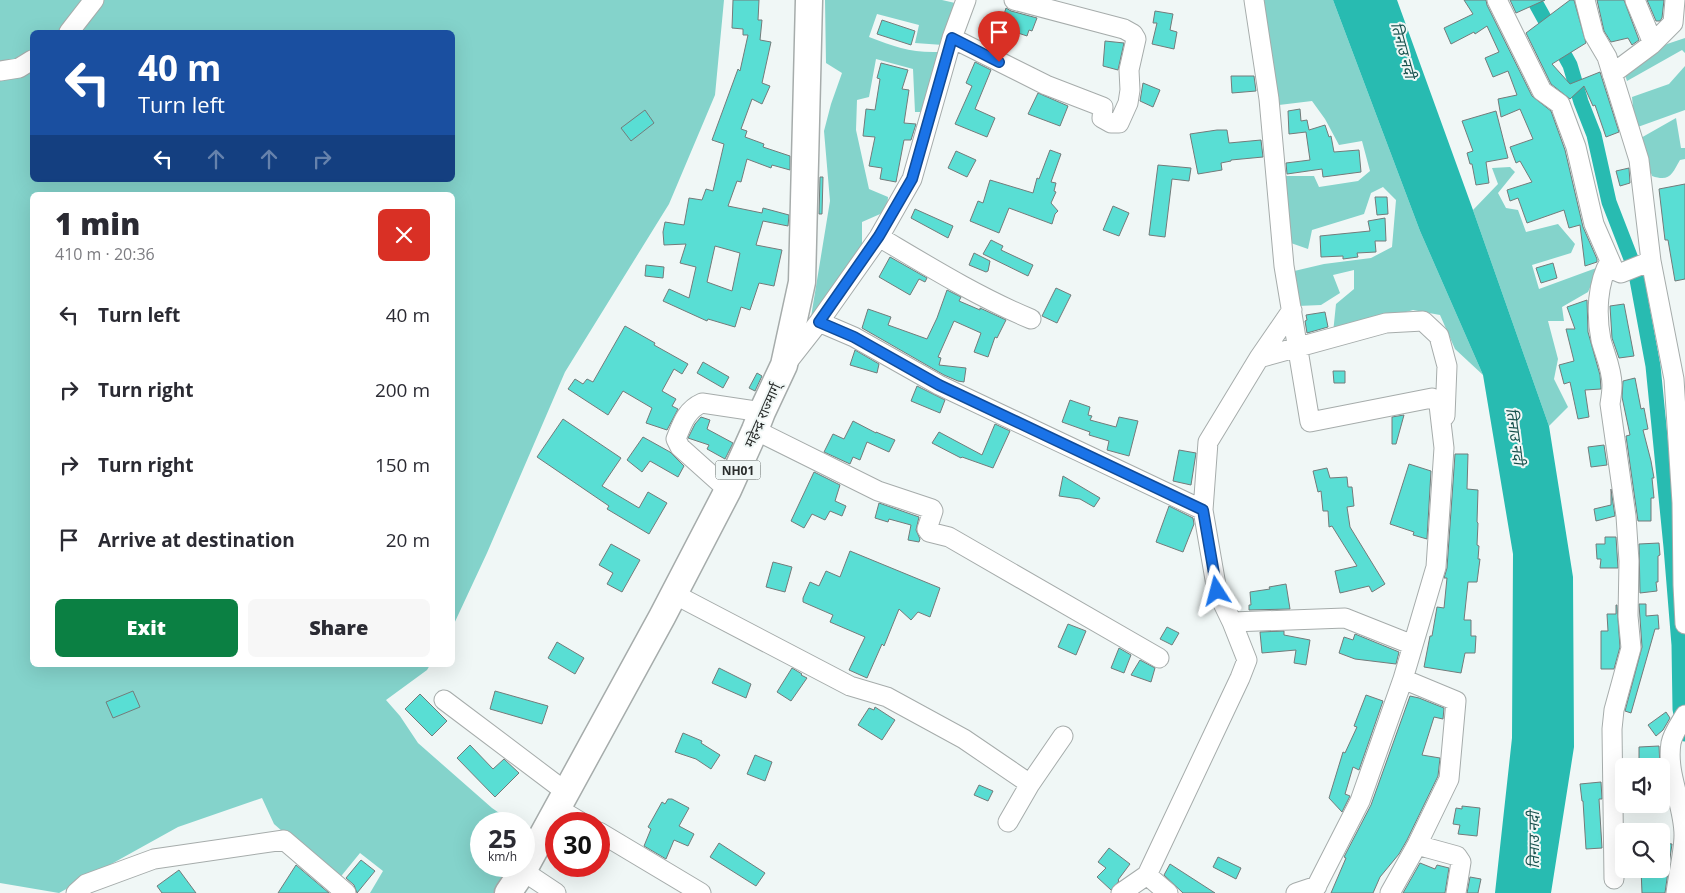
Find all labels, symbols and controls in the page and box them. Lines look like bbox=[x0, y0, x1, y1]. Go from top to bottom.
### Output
pin bbox=[978, 11, 1020, 62]
icon: arrive bbox=[985, 18, 1013, 46]
water label: तिनाउ नदी bbox=[1387, 20, 1422, 83]
text: 40 m bbox=[138, 44, 221, 91]
icon: left bbox=[55, 50, 120, 115]
text: Turn left bbox=[138, 89, 225, 119]
icon: left bbox=[149, 145, 177, 173]
icon: ahead bbox=[202, 145, 230, 173]
icon: ahead bbox=[255, 145, 283, 173]
icon: right bbox=[308, 145, 336, 173]
text: 1 min bbox=[55, 203, 140, 244]
button: close bbox=[378, 209, 430, 261]
text: 410 m · 20:36 bbox=[55, 243, 155, 265]
icon: left bbox=[55, 301, 83, 329]
text: Turn left bbox=[98, 302, 180, 328]
text: 40 m bbox=[386, 302, 430, 328]
icon: right bbox=[55, 376, 83, 404]
text: Turn right bbox=[98, 377, 193, 403]
text: 200 m bbox=[375, 377, 430, 403]
street label: महेन्द्र राज्मार्ग् bbox=[739, 378, 786, 451]
water label: तिनाउ नदी bbox=[1502, 406, 1530, 469]
icon: right bbox=[55, 451, 83, 479]
text: Turn right bbox=[98, 452, 193, 478]
text: 150 m bbox=[375, 452, 430, 478]
road number: NH01 bbox=[716, 460, 760, 480]
icon: arrive bbox=[55, 526, 83, 554]
text: Arrive at destination bbox=[98, 527, 295, 553]
text: 20 m bbox=[386, 527, 430, 553]
position arrow bbox=[1190, 564, 1242, 616]
button: Exit bbox=[55, 599, 238, 657]
button: Share bbox=[248, 599, 430, 657]
map controls bbox=[1615, 758, 1670, 878]
button: sound bbox=[1615, 758, 1670, 813]
water label: तिनाउ नदी bbox=[1523, 808, 1543, 868]
speed limit sign: 30 bbox=[545, 812, 610, 877]
text: 25 bbox=[488, 821, 517, 855]
button: search bbox=[1615, 823, 1670, 878]
text: km/h bbox=[488, 848, 517, 865]

